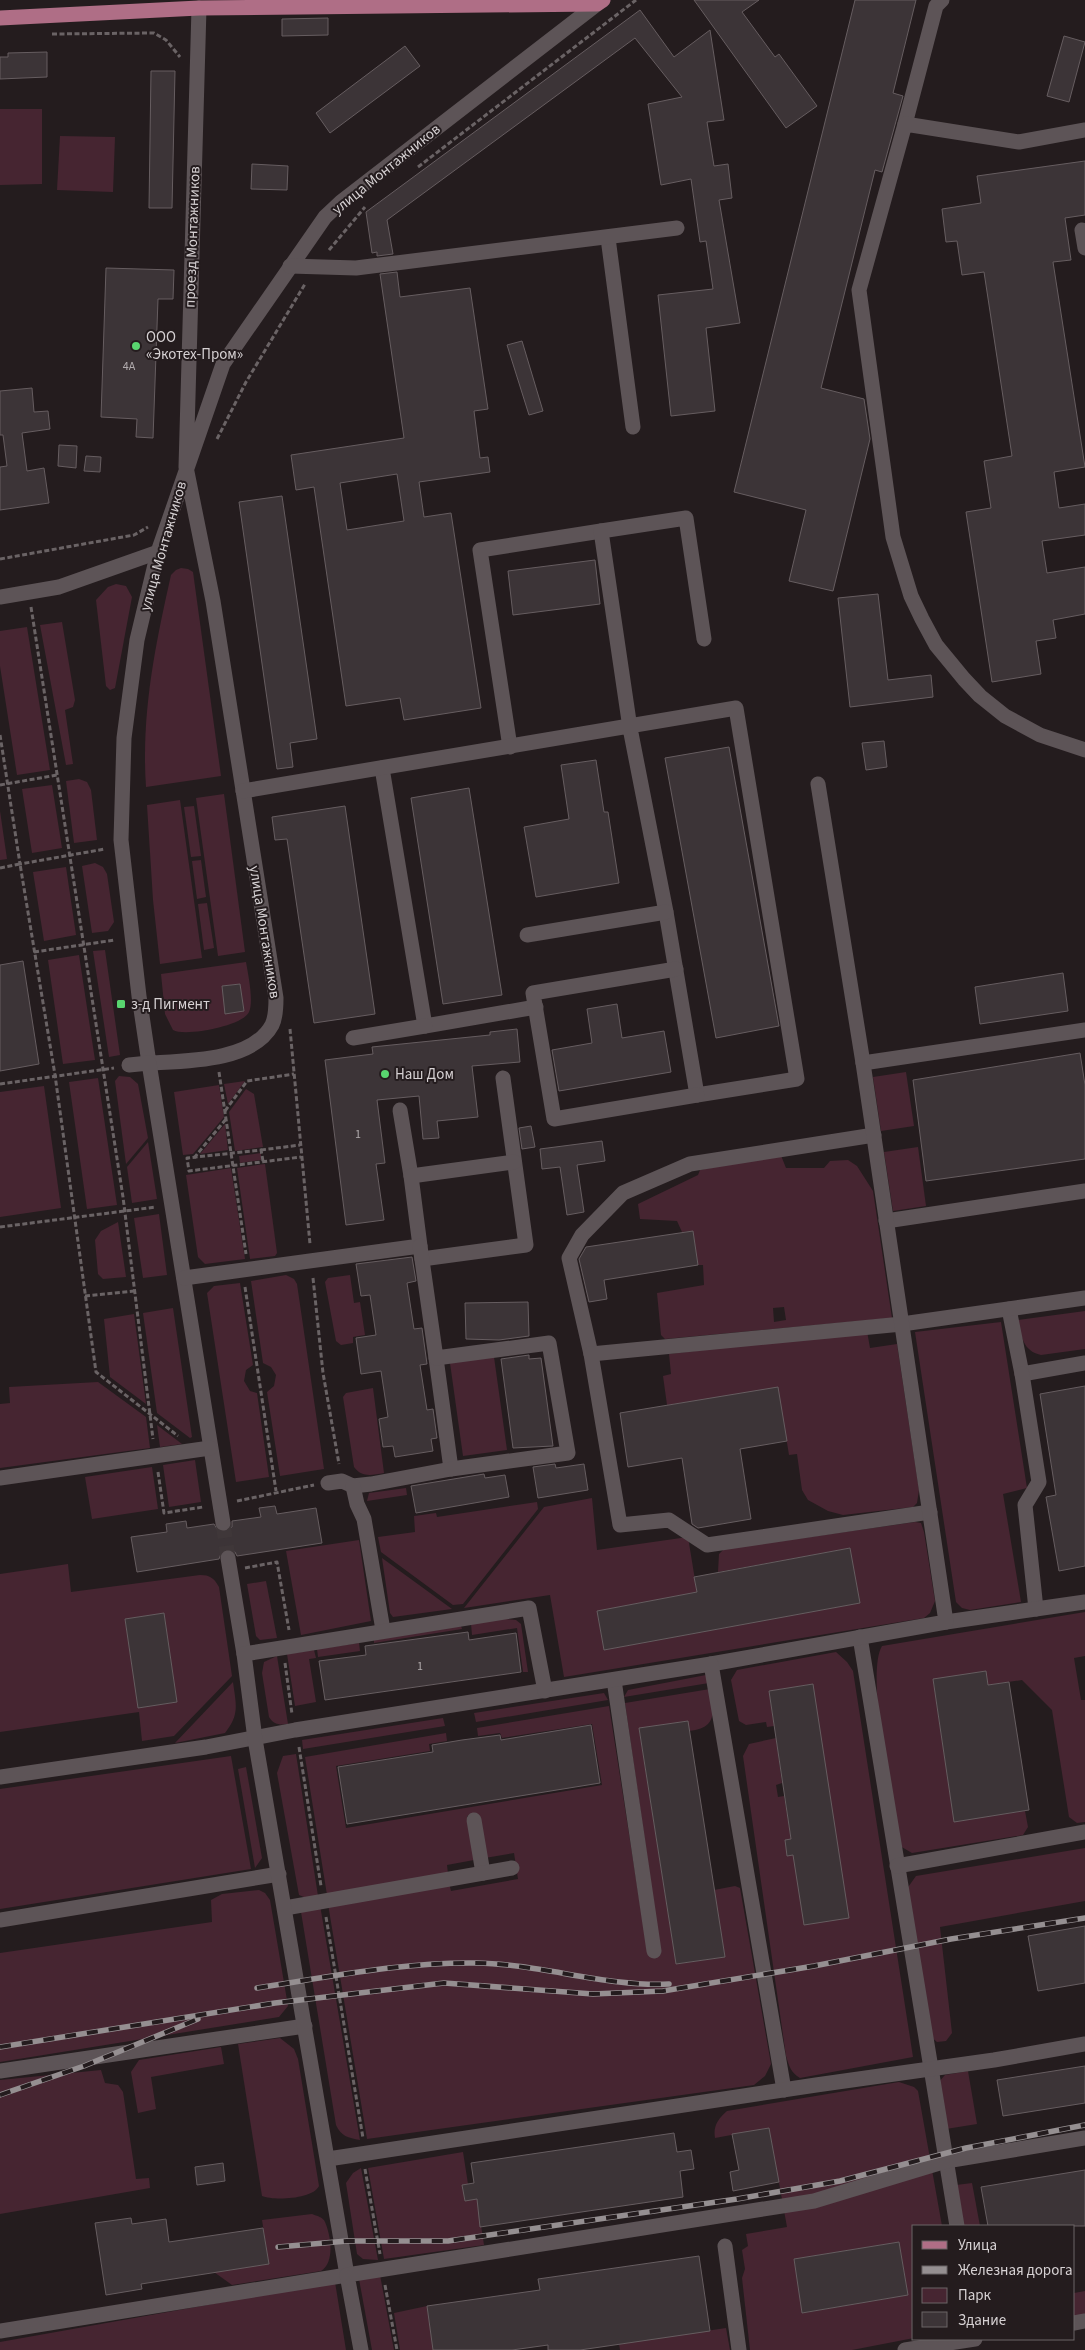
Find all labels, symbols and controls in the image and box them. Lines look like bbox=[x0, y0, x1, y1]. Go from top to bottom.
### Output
street label: улица Монтажников bbox=[328, 119, 445, 220]
street label: проезд Монтажников bbox=[180, 165, 205, 308]
place label: ООО «Экотех-Пром» bbox=[146, 327, 243, 365]
marker: ООО «Экотех-Пром» bbox=[130, 340, 142, 352]
house number: 4А bbox=[123, 358, 136, 375]
street label: улица Монтажников bbox=[135, 478, 192, 613]
street label: улица Монтажников bbox=[244, 864, 285, 1000]
place label: з-д Пигмент bbox=[131, 994, 210, 1015]
marker: з-д Пигмент bbox=[115, 998, 127, 1010]
place label: Наш Дом bbox=[395, 1064, 454, 1085]
marker: Наш Дом bbox=[379, 1068, 391, 1080]
house number: 1 bbox=[355, 1126, 361, 1143]
house number: 1 bbox=[417, 1658, 423, 1675]
legend bbox=[912, 2225, 1075, 2340]
text: Улица bbox=[958, 2235, 997, 2256]
text: Железная дорога bbox=[958, 2260, 1073, 2281]
text: Парк bbox=[958, 2285, 992, 2306]
text: Здание bbox=[958, 2310, 1006, 2331]

